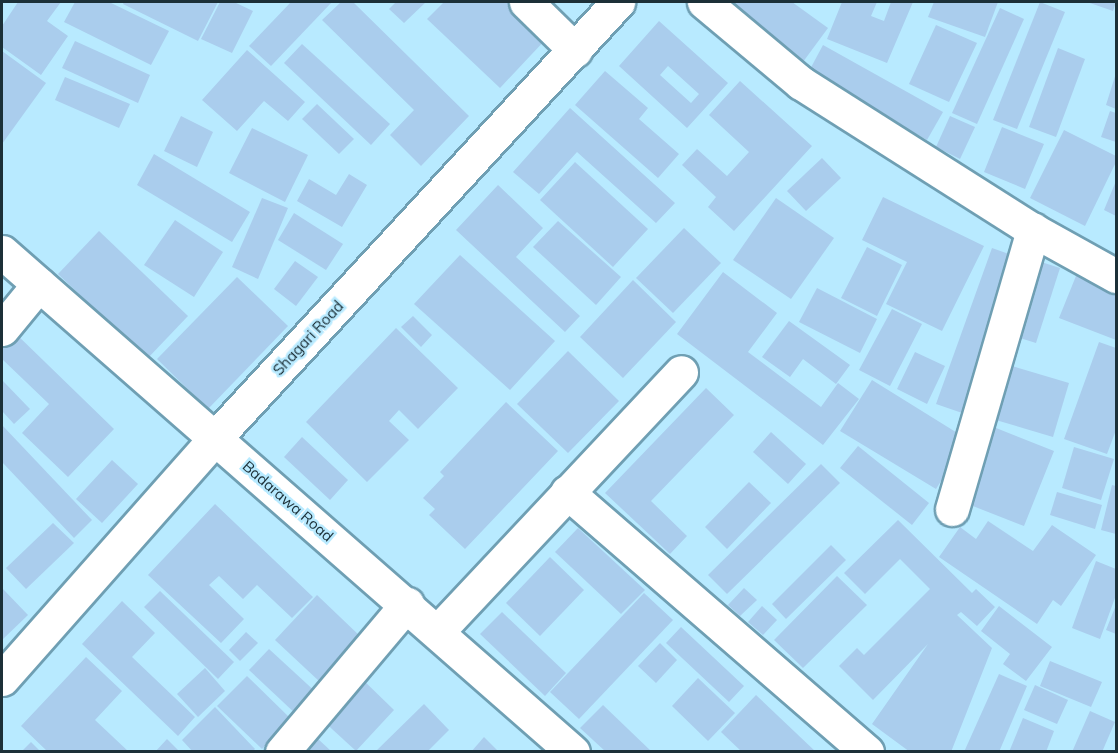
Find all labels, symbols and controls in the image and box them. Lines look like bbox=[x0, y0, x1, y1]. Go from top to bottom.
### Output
street label: Shagari Road bbox=[269, 297, 347, 379]
street label: Badarawa Road bbox=[239, 457, 337, 545]

